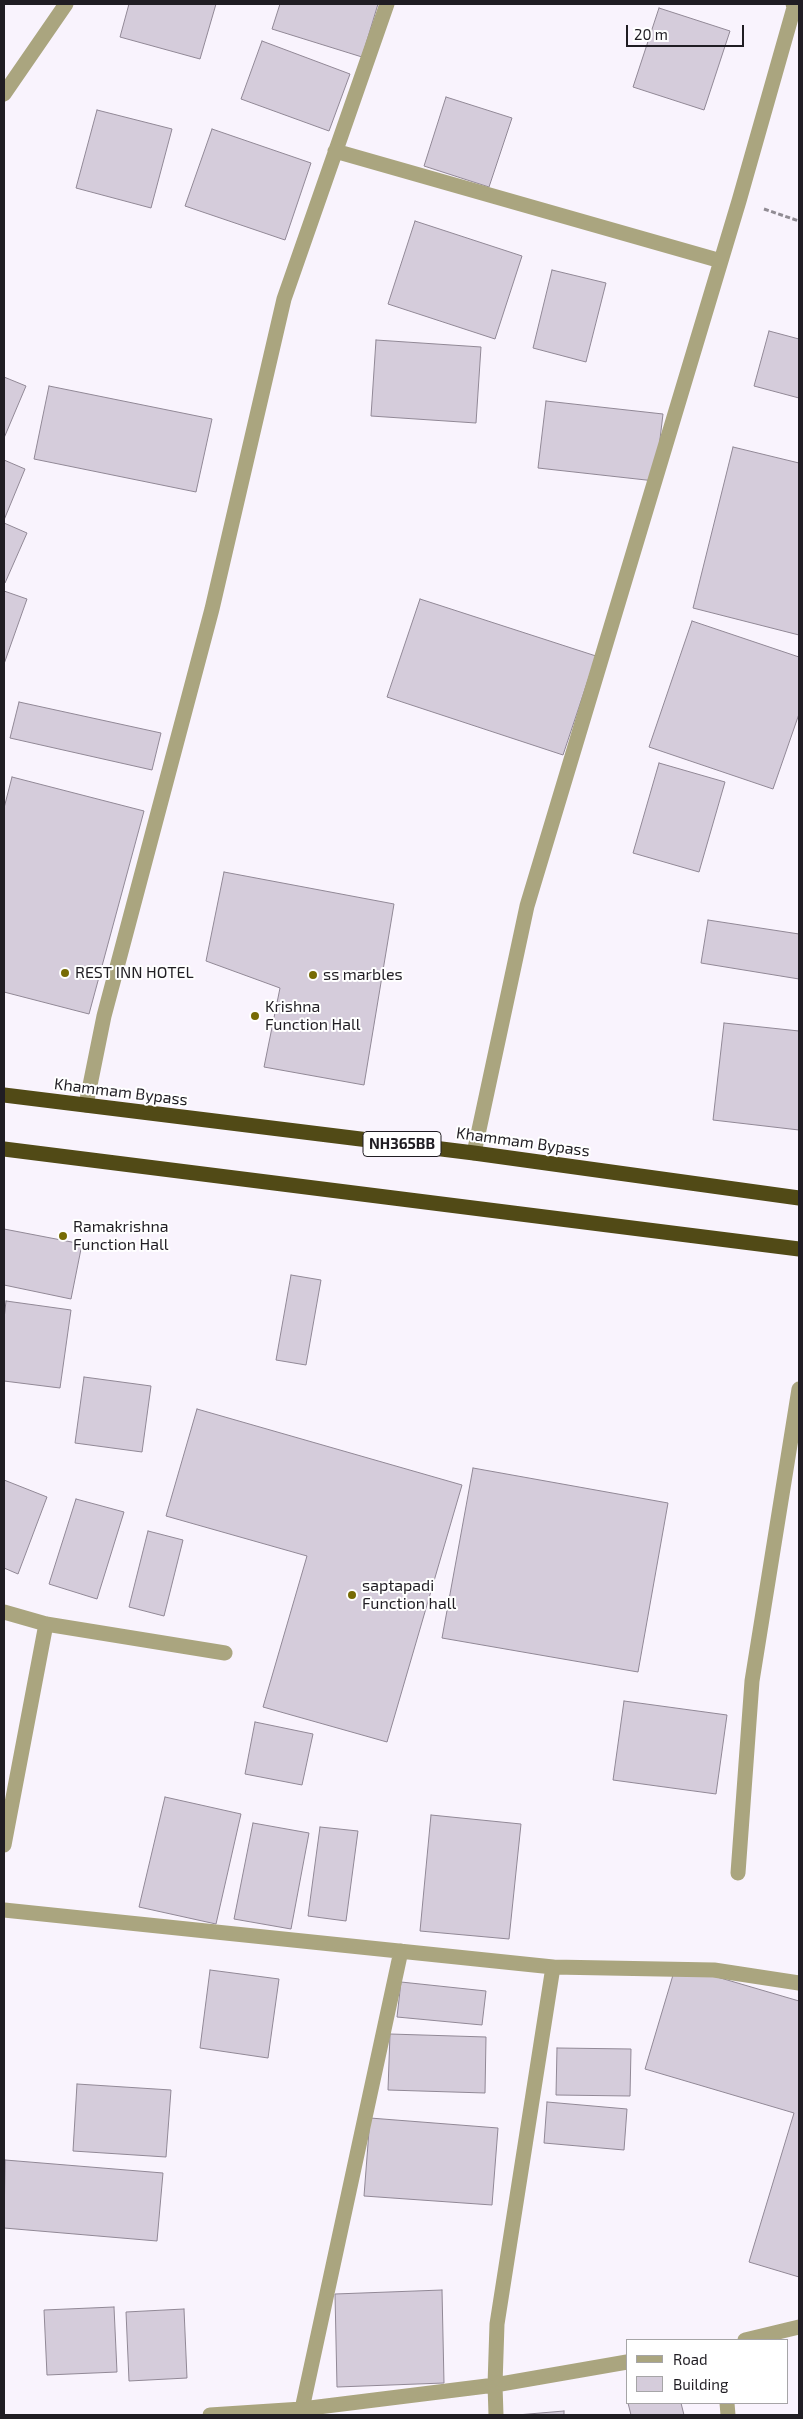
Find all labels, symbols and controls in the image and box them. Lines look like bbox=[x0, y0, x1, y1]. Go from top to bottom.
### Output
scale bar bbox=[628, 15, 746, 47]
text: 20 m bbox=[634, 25, 668, 43]
place label: REST INN HOTEL bbox=[75, 963, 194, 983]
place label: ss marbles bbox=[323, 965, 403, 985]
marker: REST INN HOTEL bbox=[59, 967, 71, 979]
marker: ss marbles bbox=[307, 969, 319, 981]
place label: Krishna Function Hall bbox=[265, 997, 361, 1035]
marker: Krishna Function Hall bbox=[249, 1010, 261, 1022]
street label: Khammam Bypass bbox=[53, 1074, 189, 1110]
street label: Khammam Bypass bbox=[455, 1123, 591, 1161]
road number: NH365BB bbox=[363, 1132, 441, 1156]
place label: Ramakrishna Function Hall bbox=[73, 1217, 169, 1255]
marker: Ramakrishna Function Hall bbox=[57, 1230, 69, 1242]
place label: saptapadi Function hall bbox=[362, 1576, 456, 1614]
marker: saptapadi Function hall bbox=[346, 1589, 358, 1601]
legend bbox=[626, 2339, 788, 2404]
text: Road bbox=[673, 2350, 708, 2368]
text: Building bbox=[673, 2375, 728, 2393]

